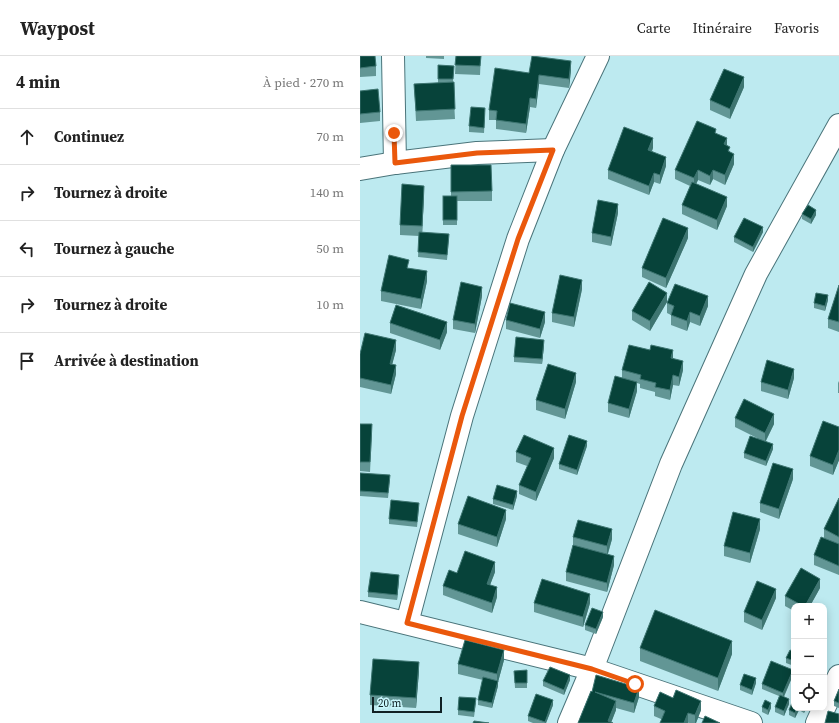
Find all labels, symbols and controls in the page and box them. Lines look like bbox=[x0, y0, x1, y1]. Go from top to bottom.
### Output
text: Waypost bbox=[20, 15, 95, 41]
text: Carte bbox=[637, 18, 671, 38]
text: Itinéraire bbox=[693, 18, 752, 38]
text: Favoris bbox=[774, 18, 819, 38]
text: 4 min bbox=[16, 70, 60, 94]
text: À pied · 270 m bbox=[263, 74, 344, 91]
route end bbox=[385, 124, 403, 142]
icon: ahead bbox=[16, 126, 38, 148]
text: Continuez bbox=[54, 126, 124, 147]
text: 70 m bbox=[316, 128, 344, 145]
icon: right bbox=[16, 182, 38, 204]
text: Tournez à droite bbox=[54, 182, 167, 203]
text: 140 m bbox=[310, 184, 344, 201]
icon: left bbox=[16, 238, 38, 260]
text: Tournez à gauche bbox=[54, 238, 174, 259]
text: 50 m bbox=[316, 240, 344, 257]
icon: right bbox=[16, 294, 38, 316]
text: Tournez à droite bbox=[54, 294, 167, 315]
text: 10 m bbox=[316, 296, 344, 313]
icon: arrive bbox=[16, 350, 38, 372]
text: Arrivée à destination bbox=[54, 350, 199, 371]
map controls bbox=[791, 603, 827, 711]
button: + bbox=[791, 603, 827, 639]
button: − bbox=[791, 639, 827, 675]
route start bbox=[626, 675, 644, 693]
button: locate bbox=[791, 675, 827, 711]
scale bar bbox=[372, 695, 442, 714]
text: 20 m bbox=[378, 696, 401, 711]

